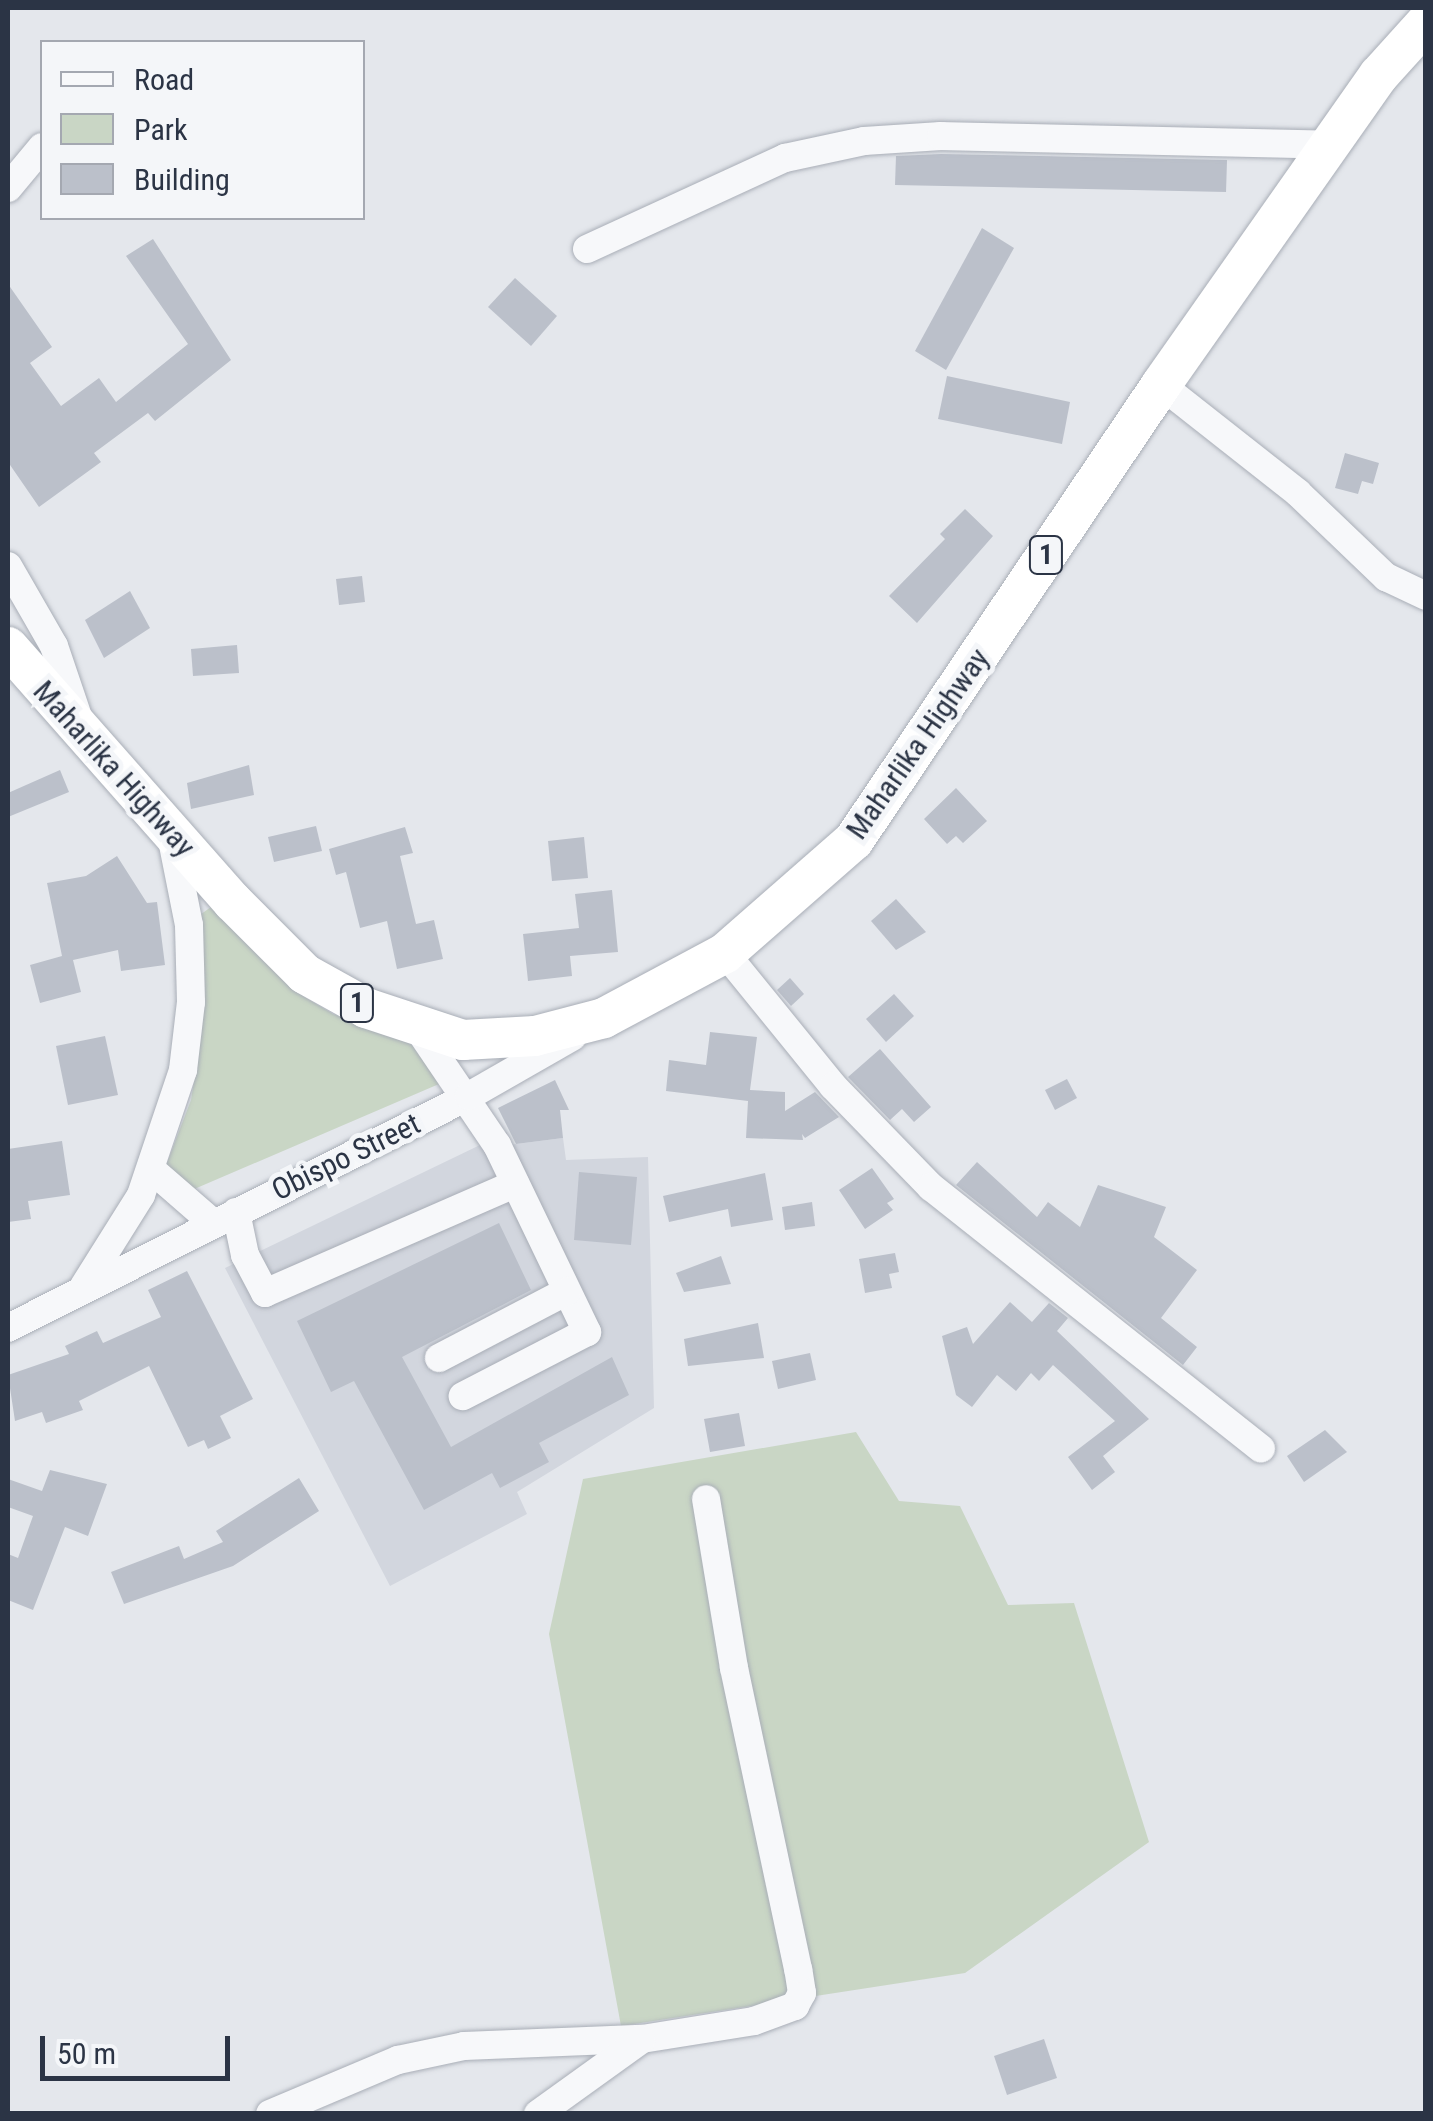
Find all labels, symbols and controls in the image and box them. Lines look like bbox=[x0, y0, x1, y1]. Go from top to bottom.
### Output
legend bbox=[40, 40, 365, 220]
text: Road bbox=[134, 62, 194, 97]
text: Park bbox=[134, 112, 188, 147]
text: Building bbox=[134, 162, 230, 197]
road number: 1 bbox=[1028, 532, 1064, 578]
street label: Maharlika Highway bbox=[839, 642, 997, 846]
street label: Maharlika Highway bbox=[26, 674, 202, 864]
road number: 1 bbox=[340, 980, 374, 1026]
street label: Obispo Street bbox=[266, 1106, 426, 1208]
scale bar bbox=[45, 2016, 235, 2078]
text: 50 m bbox=[57, 2036, 116, 2071]

